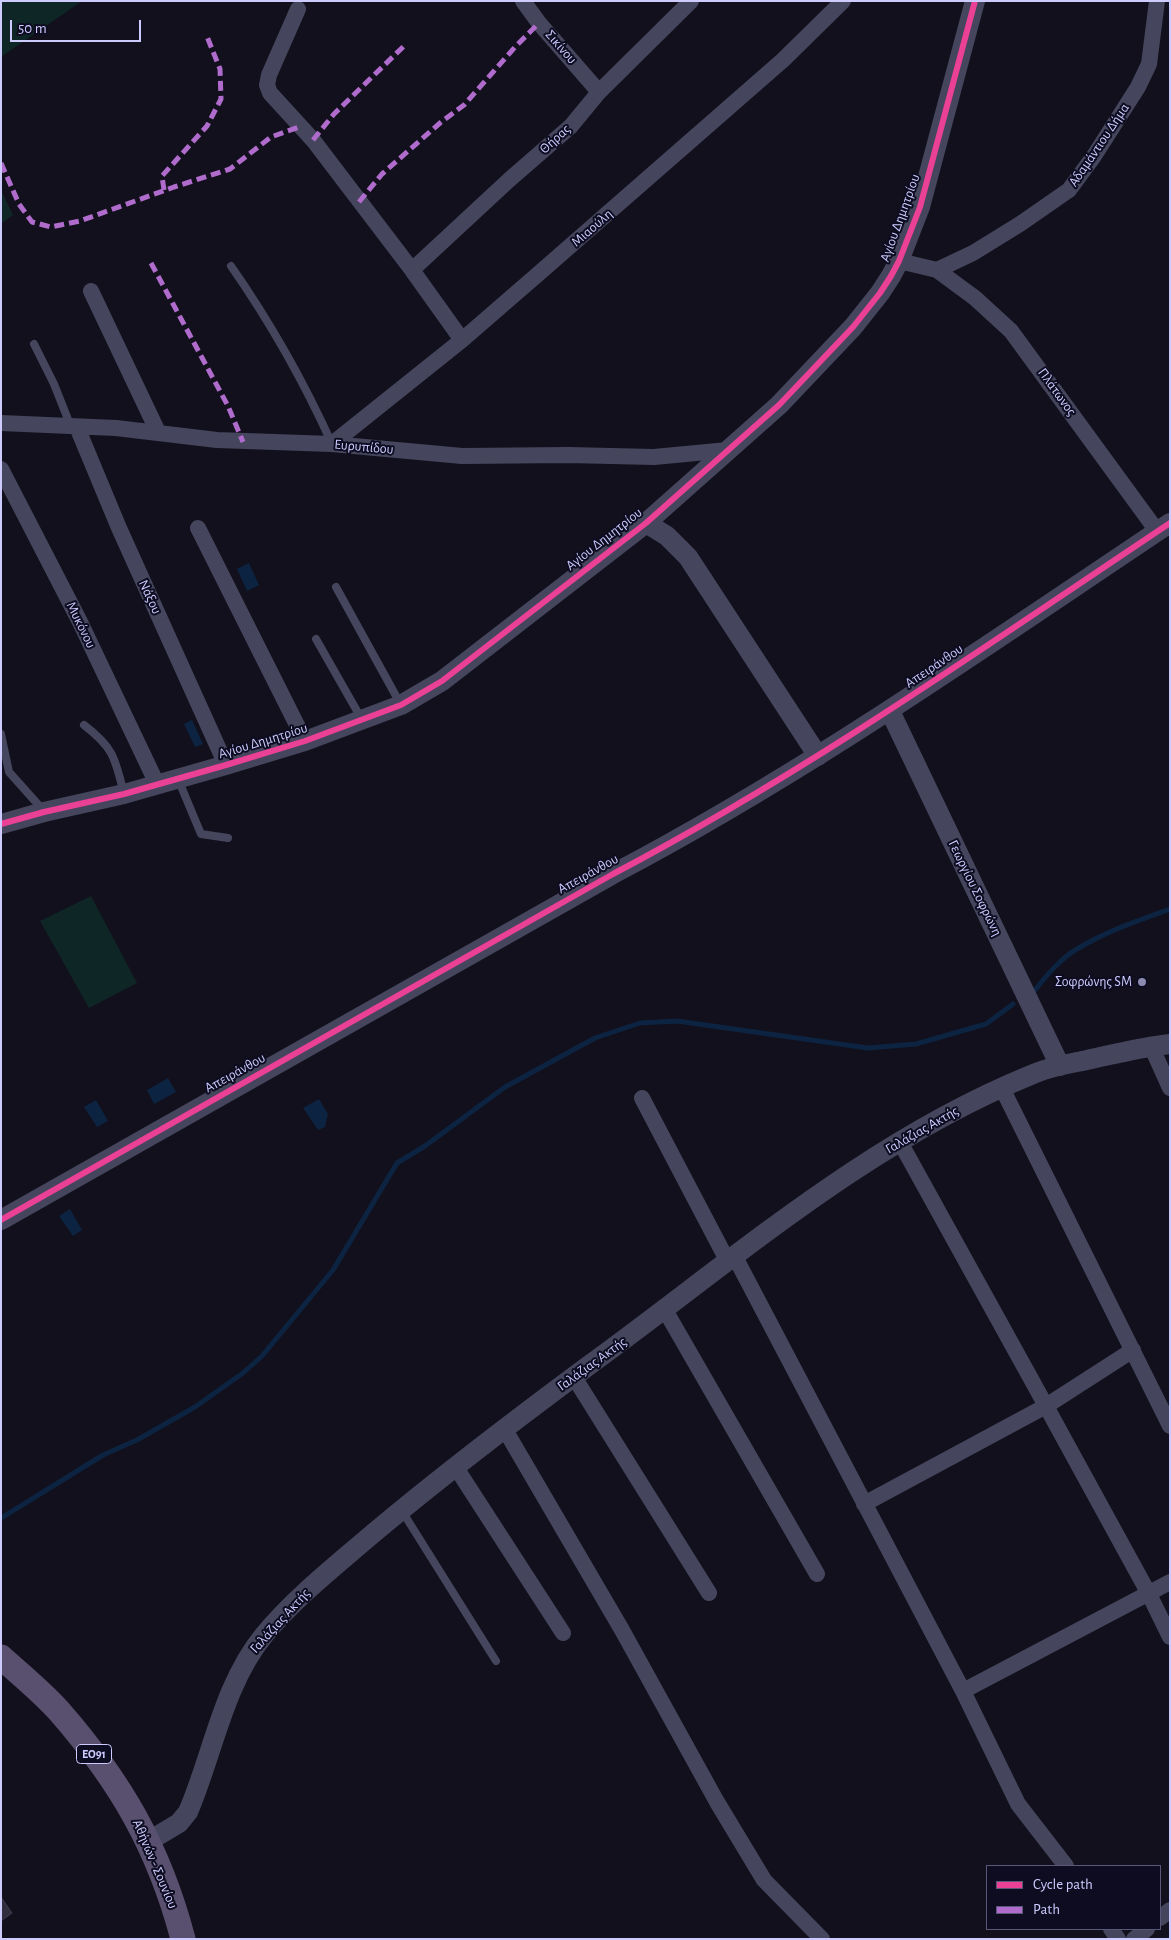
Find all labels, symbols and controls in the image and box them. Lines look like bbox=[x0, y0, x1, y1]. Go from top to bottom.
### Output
scale bar bbox=[12, 10, 144, 42]
text: 50 m bbox=[18, 21, 47, 36]
street label: Σικίνου bbox=[542, 27, 580, 67]
street label: Αδαμάντιου Δήμα bbox=[1065, 100, 1133, 190]
street label: Θήρας bbox=[536, 121, 574, 157]
street label: Αγίου Δημητρίου bbox=[876, 172, 924, 264]
street label: Μιαούλη bbox=[568, 206, 616, 250]
street label: Πλάτωνος bbox=[1034, 365, 1080, 419]
street label: Ευρυπίδου bbox=[334, 436, 394, 458]
street label: Αγίου Δημητρίου bbox=[562, 504, 646, 574]
street label: Νάξου bbox=[135, 577, 165, 617]
street label: Μυκόνου bbox=[63, 599, 99, 651]
street label: Απειράνθου bbox=[902, 640, 966, 692]
street label: Αγίου Δημητρίου bbox=[216, 719, 310, 763]
street label: Γεωργίου Σοφρώνη bbox=[944, 837, 1006, 939]
street label: Απειράνθου bbox=[555, 850, 621, 898]
place label: Σοφρώνης SM bbox=[1055, 974, 1132, 990]
marker: Σοφρώνης SM bbox=[1136, 976, 1148, 988]
street label: Απειράνθου bbox=[202, 1049, 268, 1097]
street label: Γαλάζιας Ακτής bbox=[883, 1102, 961, 1158]
street label: Γαλάζιας Ακτής bbox=[554, 1333, 630, 1395]
street label: Γαλάζιας Ακτής bbox=[247, 1585, 313, 1657]
road number: ΕΟ91 bbox=[76, 1745, 112, 1764]
street label: Αθήνών - Σουνίου bbox=[129, 1817, 181, 1911]
legend bbox=[986, 1865, 1161, 1930]
text: Cycle path bbox=[1033, 1877, 1093, 1892]
text: Path bbox=[1033, 1902, 1060, 1917]

